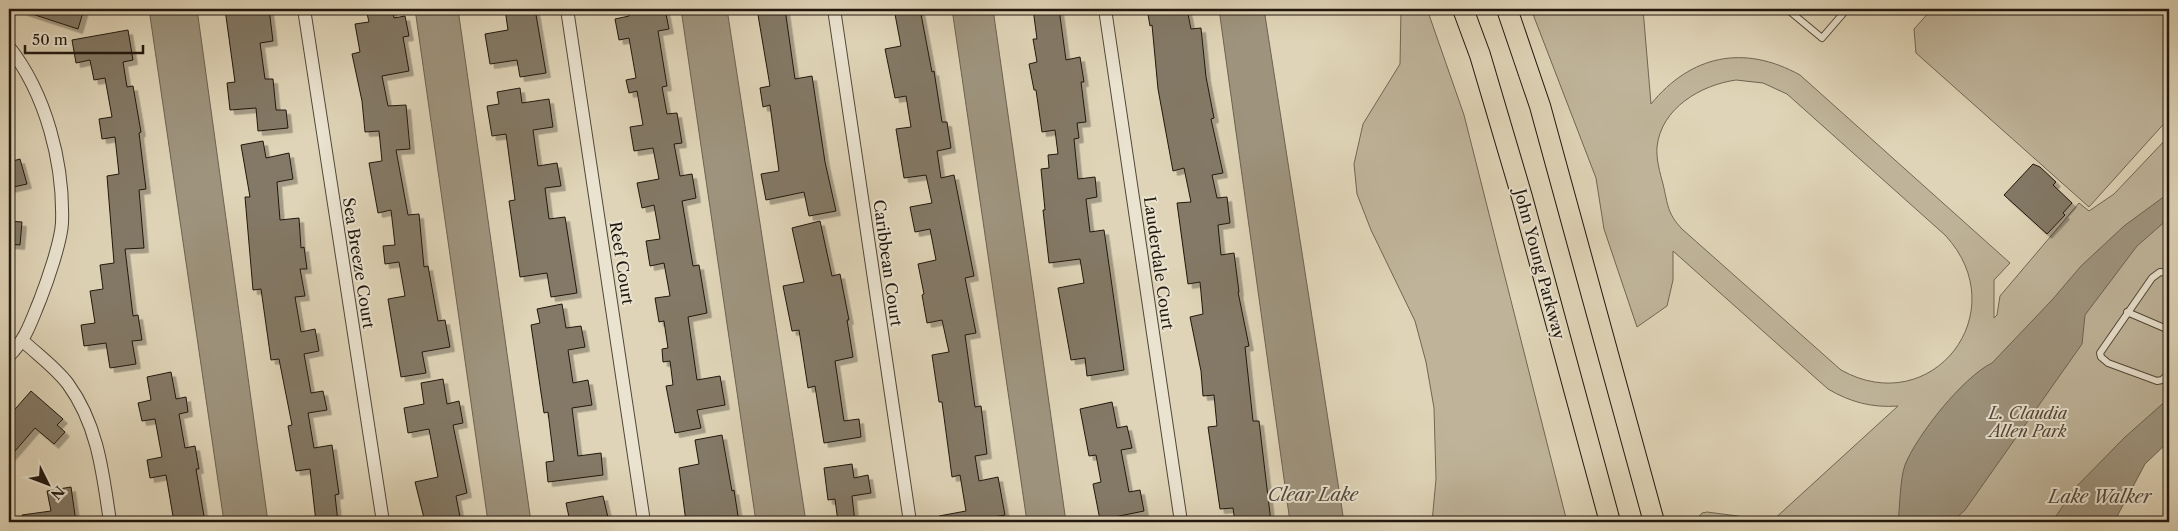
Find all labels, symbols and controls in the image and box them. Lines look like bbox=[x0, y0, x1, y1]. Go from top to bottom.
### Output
scale bar bbox=[25, 22, 142, 54]
text: 50 m bbox=[32, 30, 68, 49]
street label: John Young Parkway bbox=[1510, 184, 1570, 342]
street label: Lauderdale Court bbox=[1140, 195, 1178, 331]
street label: Sea Breeze Court bbox=[339, 196, 379, 330]
street label: Caribbean Court bbox=[869, 198, 907, 328]
street label: Reef Court bbox=[606, 220, 638, 306]
park label: L. Claudia Allen Park bbox=[1986, 403, 2068, 441]
north arrow bbox=[22, 458, 72, 508]
text: N bbox=[47, 482, 68, 503]
water label: Clear Lake bbox=[1268, 484, 1360, 506]
water label: Lake Walker bbox=[2046, 486, 2153, 508]

